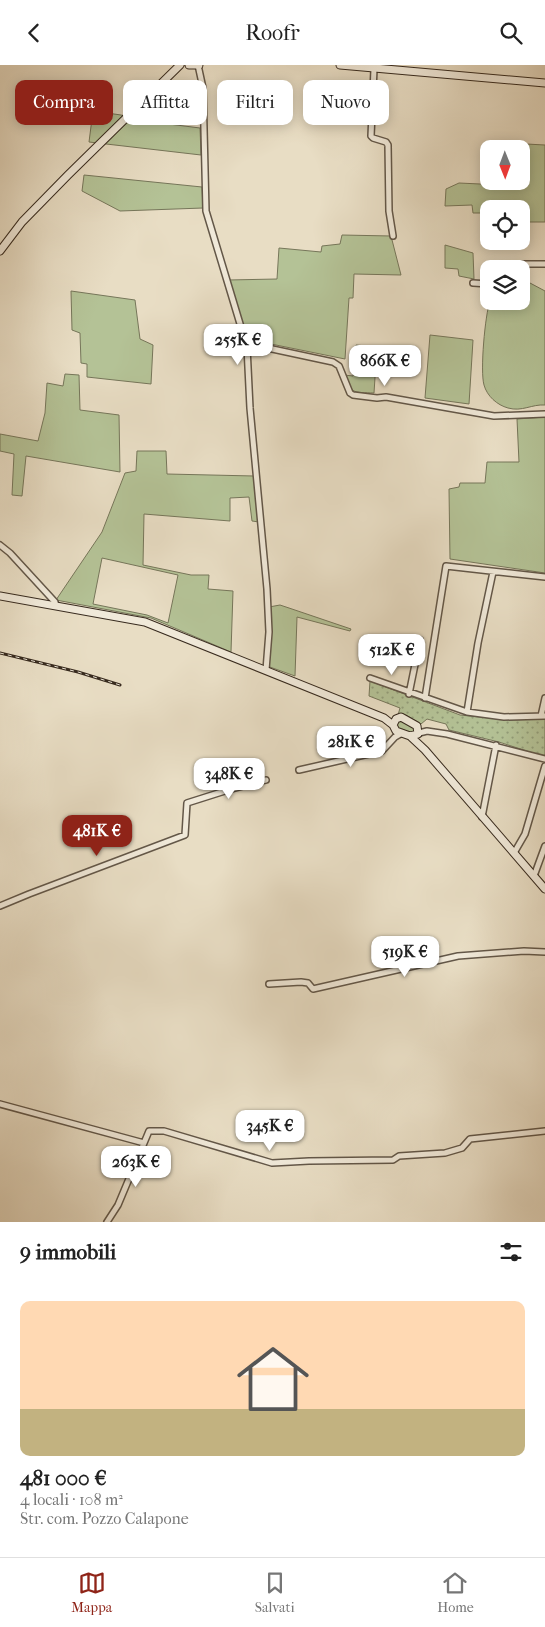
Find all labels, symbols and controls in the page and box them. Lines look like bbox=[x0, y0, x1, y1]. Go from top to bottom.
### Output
icon: back bbox=[20, 19, 48, 47]
icon: search bbox=[497, 19, 525, 47]
text: Roofr bbox=[245, 20, 300, 46]
chip: Compra bbox=[15, 80, 113, 125]
chip: Affitta bbox=[123, 80, 207, 125]
chip: Filtri bbox=[217, 80, 293, 125]
chip: Nuovo bbox=[303, 80, 389, 125]
north arrow bbox=[480, 140, 530, 190]
map controls bbox=[480, 140, 530, 310]
button: locate bbox=[480, 200, 530, 250]
button: layers bbox=[480, 260, 530, 310]
pin: 255K € bbox=[197, 323, 279, 366]
text: 255K € bbox=[215, 330, 261, 349]
pin: 866K € bbox=[344, 345, 426, 387]
text: 866K € bbox=[360, 351, 410, 370]
pin: 512K € bbox=[351, 633, 433, 676]
text: 512K € bbox=[369, 640, 415, 659]
pin: 281K € bbox=[310, 725, 392, 768]
text: 281K € bbox=[328, 732, 374, 751]
pin: 348K € bbox=[188, 757, 270, 800]
text: 348K € bbox=[205, 764, 253, 783]
pin: 481K € bbox=[56, 815, 138, 857]
text: 481K € bbox=[73, 821, 121, 840]
pin: 519K € bbox=[364, 935, 446, 978]
text: 519K € bbox=[382, 942, 428, 961]
pin: 345K € bbox=[229, 1109, 311, 1152]
text: 345K € bbox=[246, 1116, 294, 1135]
pin: 263K € bbox=[95, 1145, 177, 1188]
text: 263K € bbox=[112, 1152, 160, 1171]
icon: filters bbox=[497, 1238, 525, 1266]
text: 9 immobili bbox=[20, 1240, 116, 1264]
icon: home bbox=[228, 1334, 318, 1424]
text: 481 000 € bbox=[20, 1466, 107, 1490]
text: 4 locali · 108 m² bbox=[20, 1490, 123, 1509]
text: Str. com. Pozzo Calapone bbox=[20, 1509, 189, 1528]
tab: Mappa bbox=[71, 1569, 112, 1616]
tab: Salvati bbox=[255, 1569, 295, 1616]
tab: Home bbox=[437, 1569, 474, 1616]

